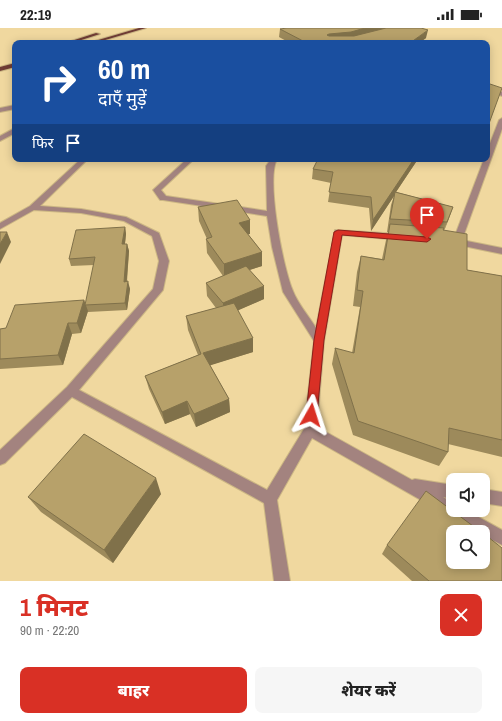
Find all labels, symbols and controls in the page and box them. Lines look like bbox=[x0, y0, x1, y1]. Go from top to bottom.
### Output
text: 22:19 bbox=[20, 4, 51, 25]
text: 60 m bbox=[98, 50, 150, 88]
icon: right bbox=[32, 56, 84, 108]
text: दाएँ मुड़ें bbox=[98, 86, 147, 111]
text: फिर bbox=[32, 132, 54, 153]
icon: arrive bbox=[62, 132, 84, 154]
pin bbox=[410, 198, 444, 239]
icon: arrive bbox=[416, 204, 438, 226]
position arrow bbox=[290, 394, 332, 436]
map controls bbox=[446, 473, 490, 569]
button: sound bbox=[446, 473, 490, 517]
button: search bbox=[446, 525, 490, 569]
text: 1 मिनट bbox=[20, 591, 88, 623]
button: close bbox=[440, 594, 482, 636]
text: 90 m · 22:20 bbox=[20, 622, 79, 639]
button: बाहर bbox=[20, 667, 247, 713]
button: शेयर करें bbox=[255, 667, 482, 713]

